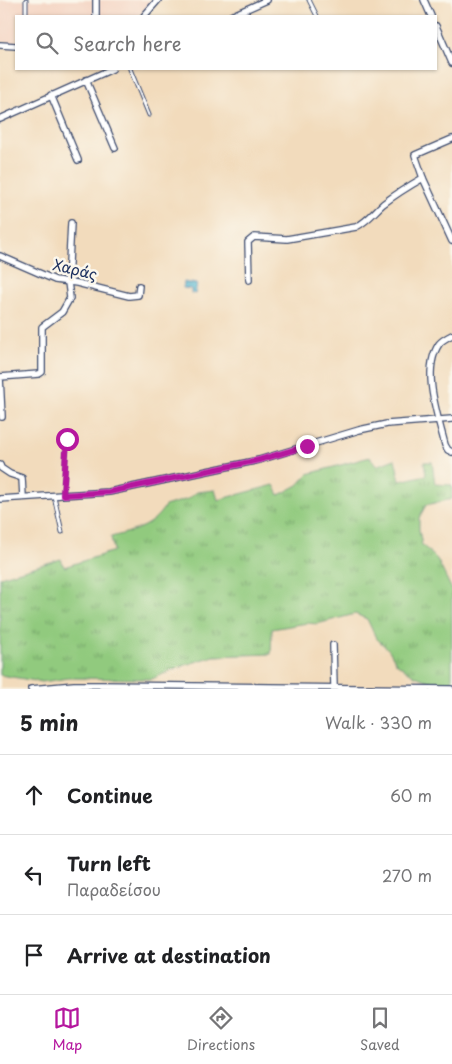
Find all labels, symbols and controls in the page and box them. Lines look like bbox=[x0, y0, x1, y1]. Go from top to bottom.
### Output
search box bbox=[15, 15, 437, 70]
icon: search bbox=[33, 29, 61, 57]
text: Search here bbox=[73, 29, 182, 57]
street label: Χαράς bbox=[51, 252, 100, 285]
route start bbox=[56, 428, 79, 451]
route end bbox=[296, 435, 319, 458]
text: 5 min bbox=[20, 706, 78, 738]
text: Walk · 330 m bbox=[325, 710, 432, 734]
icon: ahead bbox=[20, 781, 48, 809]
text: Continue bbox=[67, 781, 153, 809]
text: 60 m bbox=[390, 783, 432, 807]
text: Turn left bbox=[67, 849, 151, 877]
icon: left bbox=[20, 861, 48, 889]
text: 270 m bbox=[382, 863, 432, 887]
text: Παραδείσου bbox=[67, 877, 161, 901]
icon: arrive bbox=[20, 941, 48, 969]
text: Arrive at destination bbox=[67, 941, 271, 969]
tab: Map bbox=[52, 1004, 82, 1055]
tab: Directions bbox=[187, 1004, 255, 1055]
tab: Saved bbox=[360, 1004, 400, 1055]

